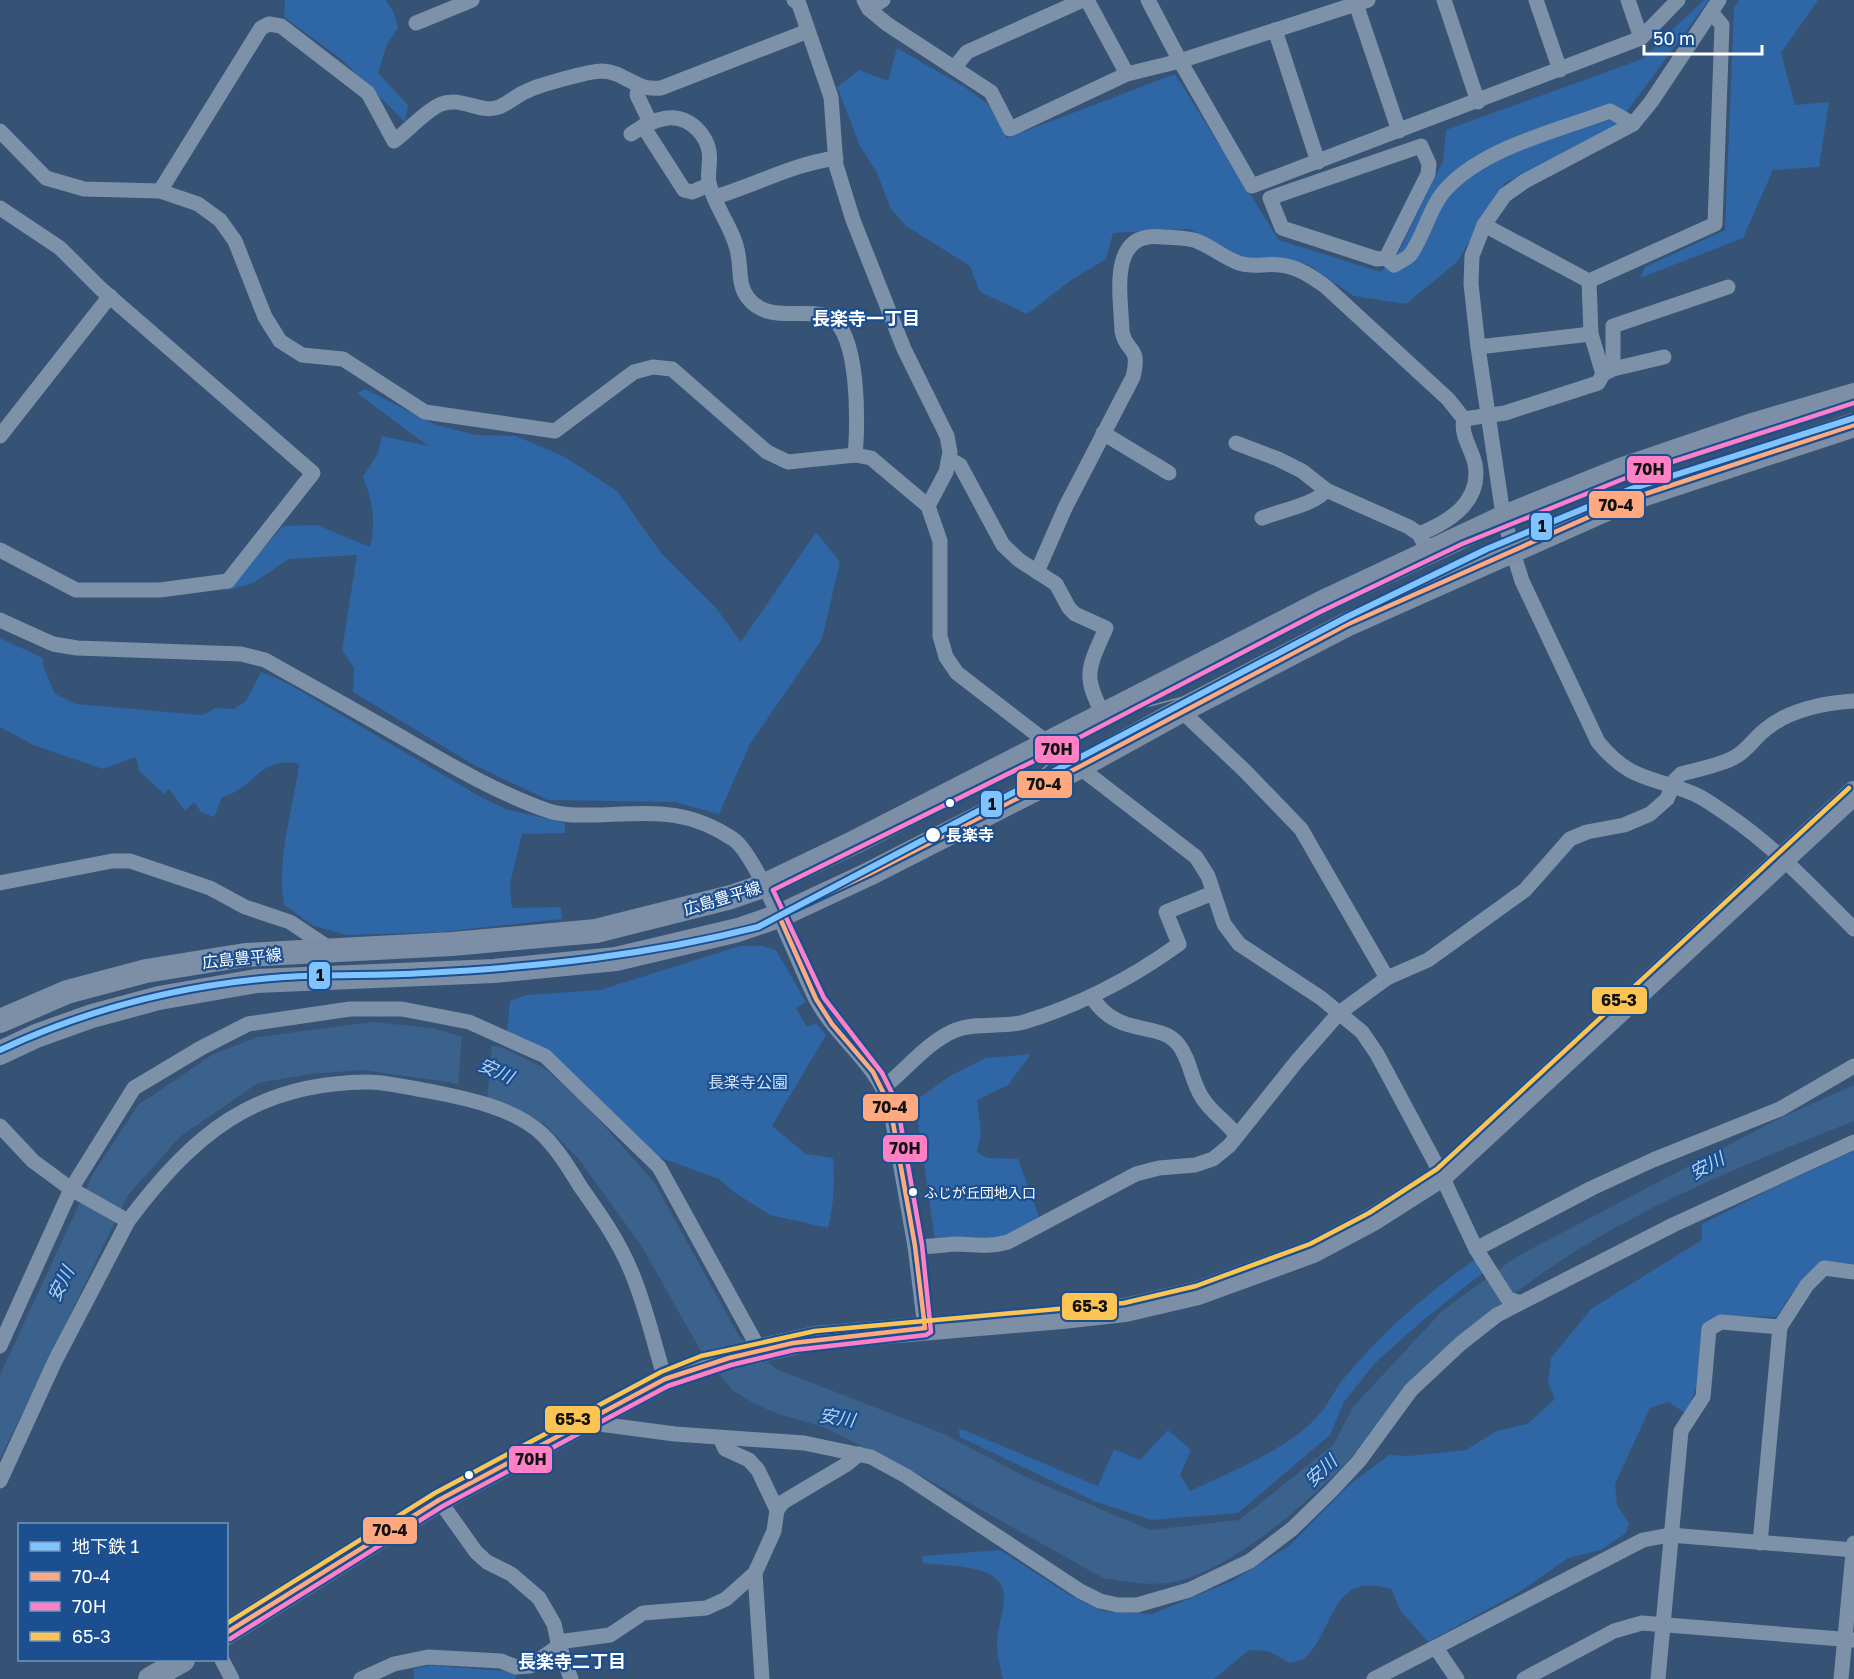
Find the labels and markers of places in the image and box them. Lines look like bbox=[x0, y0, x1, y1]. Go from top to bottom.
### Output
unlabelled marker bbox=[944, 797, 956, 809]
place label: 長楽寺 bbox=[946, 825, 994, 845]
marker: 長楽寺 bbox=[924, 826, 942, 844]
place label: ふじが丘団地入口 bbox=[924, 1184, 1036, 1201]
marker: ふじが丘団地入口 bbox=[907, 1186, 919, 1198]
unlabelled marker bbox=[463, 1469, 475, 1481]

